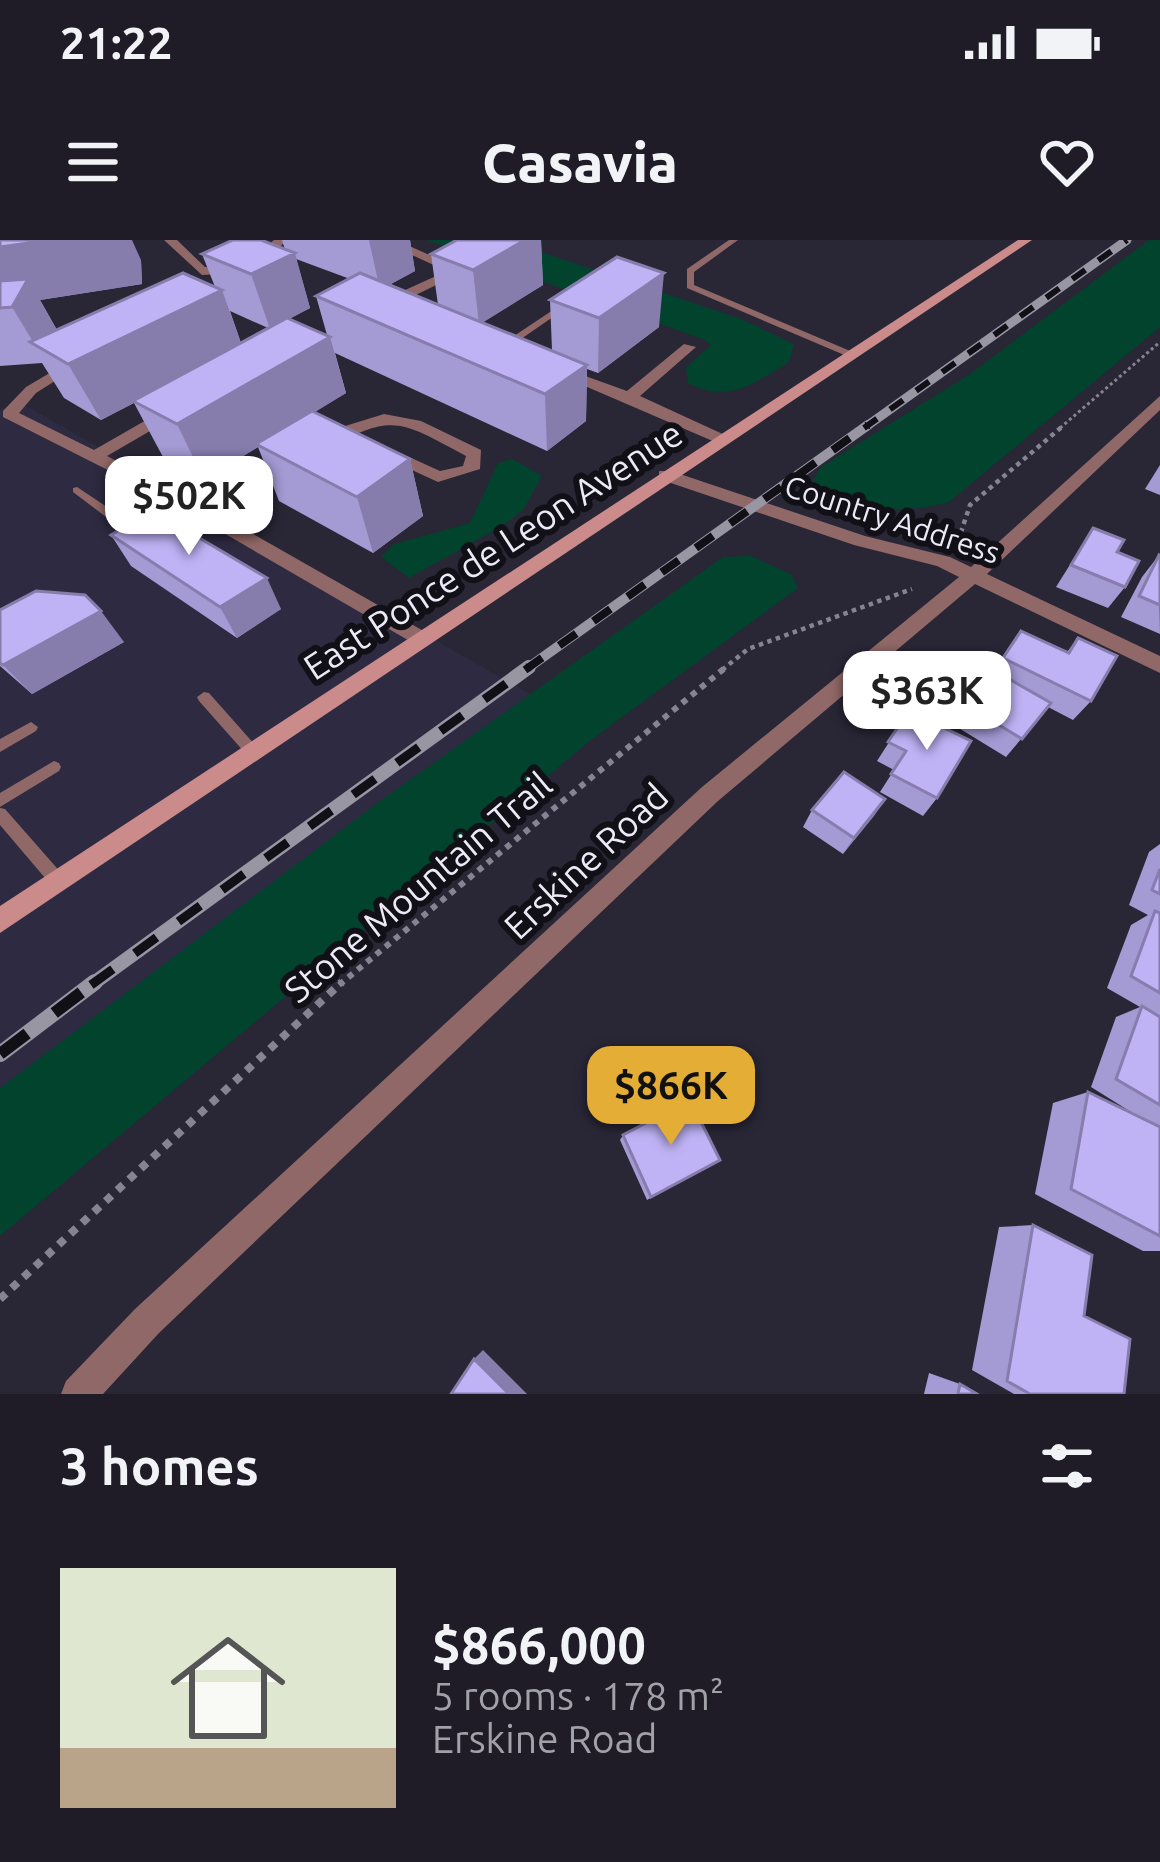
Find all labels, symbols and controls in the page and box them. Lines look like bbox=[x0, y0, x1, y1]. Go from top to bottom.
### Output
text: 21:22 bbox=[60, 17, 173, 68]
icon: menu bbox=[60, 129, 126, 195]
icon: heart bbox=[1034, 129, 1100, 195]
text: Casavia bbox=[482, 132, 678, 192]
street label: East Ponce de Leon Avenue bbox=[296, 412, 690, 687]
pin: $502K bbox=[105, 456, 273, 558]
street label: Country Address bbox=[781, 468, 1004, 570]
text: $502K bbox=[132, 473, 246, 516]
pin: $363K bbox=[843, 651, 1011, 753]
text: $363K bbox=[870, 668, 984, 711]
street label: Stone Mountain Trail bbox=[276, 763, 559, 1010]
street label: Erskine Road bbox=[496, 775, 676, 947]
pin: $866K bbox=[587, 1046, 755, 1148]
text: $866K bbox=[614, 1063, 728, 1106]
icon: filters bbox=[1034, 1433, 1100, 1499]
text: 3 homes bbox=[60, 1437, 259, 1495]
icon: home bbox=[156, 1616, 300, 1760]
text: $866,000 bbox=[432, 1616, 646, 1674]
text: 5 rooms · 178 m² bbox=[432, 1674, 724, 1717]
text: Erskine Road bbox=[432, 1717, 657, 1760]

